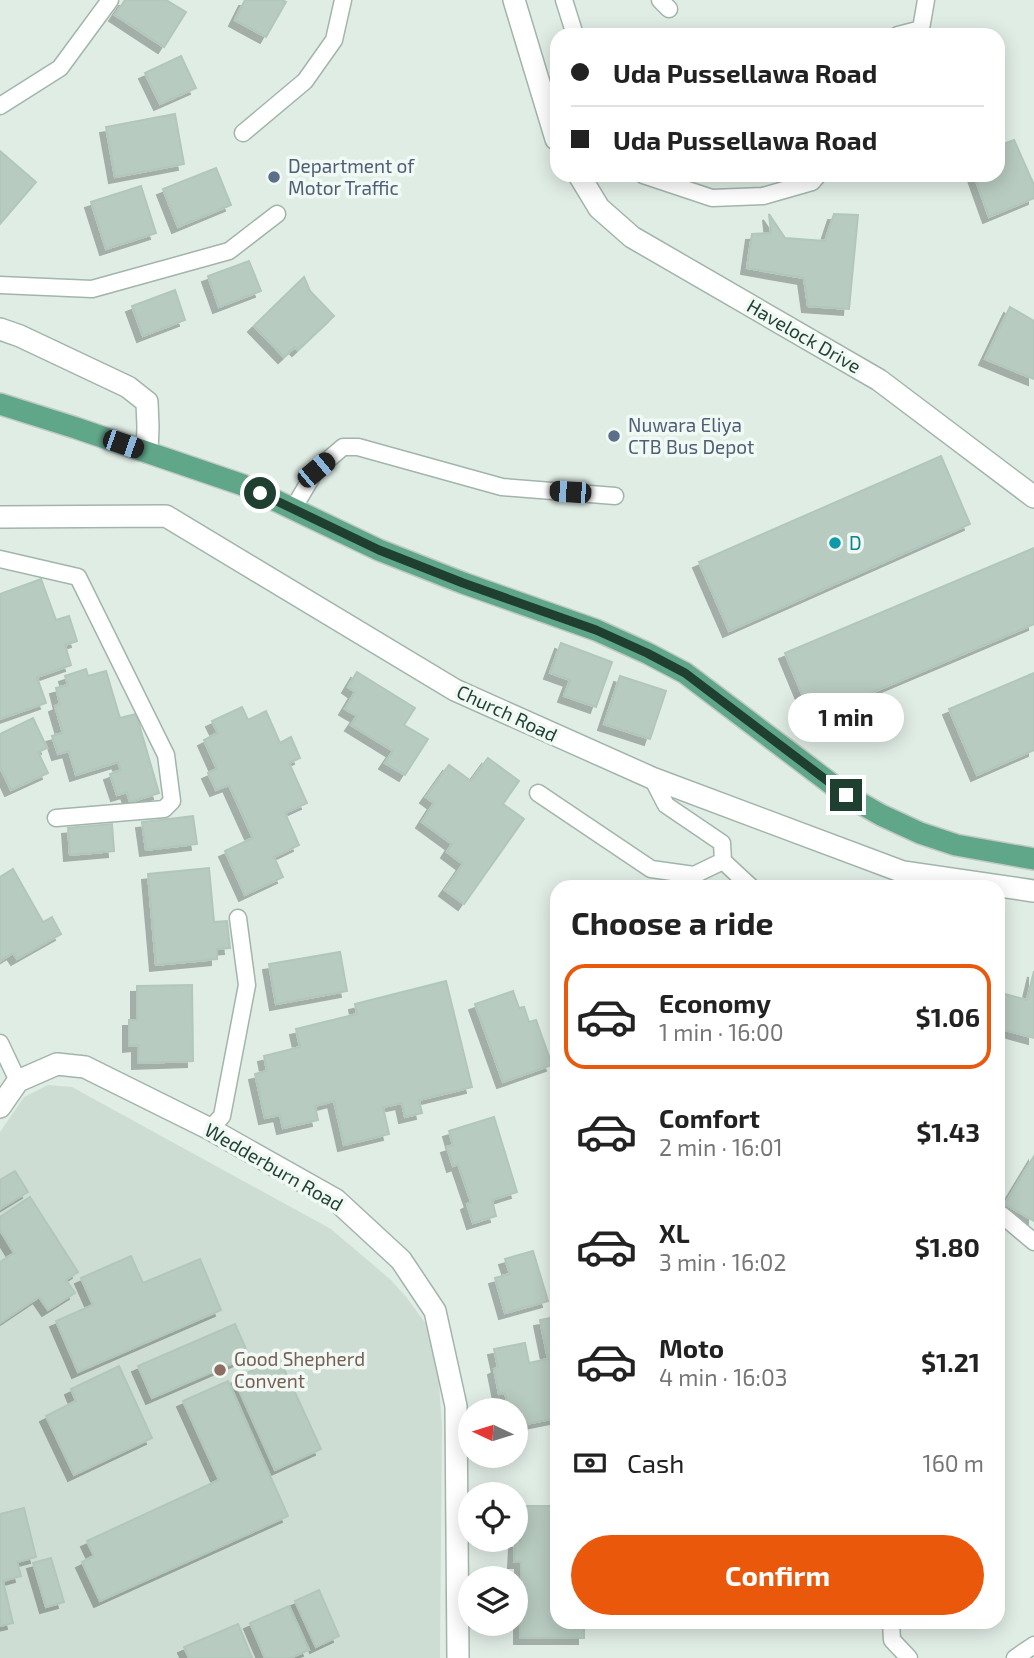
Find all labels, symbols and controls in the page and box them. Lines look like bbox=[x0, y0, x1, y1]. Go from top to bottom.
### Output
text: Uda Pussellawa Road bbox=[613, 57, 877, 88]
text: Uda Pussellawa Road bbox=[613, 124, 877, 155]
place label: Department of Motor Traffic bbox=[288, 154, 415, 199]
marker: Department of Motor Traffic bbox=[266, 169, 282, 185]
street label: Havelock Drive bbox=[743, 294, 865, 377]
place label: Nuwara Eliya CTB Bus Depot bbox=[628, 413, 754, 458]
car bbox=[100, 427, 147, 461]
marker: Nuwara Eliya CTB Bus Depot bbox=[606, 428, 622, 444]
car bbox=[294, 448, 339, 492]
route start bbox=[244, 477, 276, 509]
car bbox=[549, 480, 592, 504]
place label: D bbox=[849, 531, 862, 554]
marker: D bbox=[827, 535, 843, 551]
street label: Church Road bbox=[453, 679, 561, 746]
callout: 1 min bbox=[788, 694, 904, 742]
text: 1 min bbox=[818, 703, 874, 731]
route end bbox=[830, 779, 862, 811]
text: Choose a ride bbox=[571, 903, 774, 941]
icon: car bbox=[575, 985, 638, 1048]
text: Economy bbox=[659, 987, 771, 1018]
text: $1.06 bbox=[916, 1001, 980, 1032]
text: 1 min · 16:00 bbox=[659, 1018, 784, 1046]
icon: car bbox=[575, 1100, 638, 1163]
text: Comfort bbox=[659, 1102, 760, 1133]
text: $1.43 bbox=[916, 1116, 980, 1147]
street label: Wedderburn Road bbox=[201, 1118, 347, 1215]
text: 2 min · 16:01 bbox=[659, 1133, 783, 1161]
icon: car bbox=[575, 1215, 638, 1278]
text: XL bbox=[659, 1217, 690, 1248]
text: $1.80 bbox=[915, 1231, 980, 1262]
text: 3 min · 16:02 bbox=[659, 1248, 786, 1276]
icon: car bbox=[575, 1330, 638, 1393]
text: Moto bbox=[659, 1332, 724, 1363]
text: $1.21 bbox=[921, 1346, 980, 1377]
place label: Good Shepherd Convent bbox=[234, 1347, 365, 1392]
marker: Good Shepherd Convent bbox=[212, 1362, 228, 1378]
text: 4 min · 16:03 bbox=[659, 1363, 788, 1391]
north arrow bbox=[458, 1398, 528, 1468]
map controls bbox=[458, 1398, 528, 1636]
icon: cash bbox=[571, 1444, 609, 1482]
text: Cash bbox=[627, 1447, 684, 1478]
text: 160 m bbox=[923, 1449, 984, 1477]
button: locate bbox=[458, 1482, 528, 1552]
button: Confirm bbox=[571, 1535, 984, 1615]
button: layers bbox=[458, 1566, 528, 1636]

